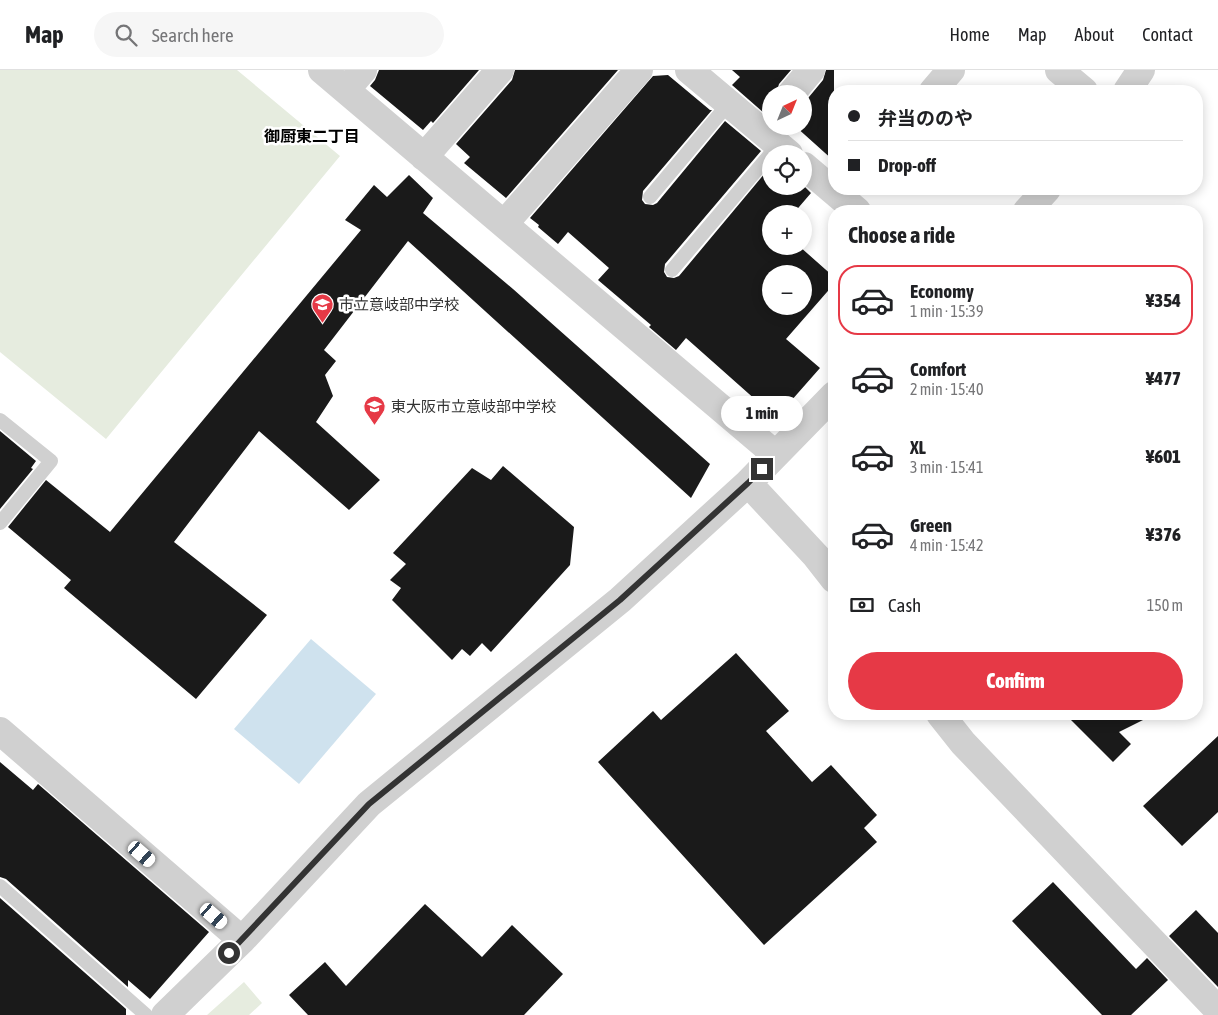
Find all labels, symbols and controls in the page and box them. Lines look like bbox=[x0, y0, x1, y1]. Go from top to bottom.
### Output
search box bbox=[94, 12, 444, 57]
text: Map bbox=[25, 21, 64, 48]
icon: search bbox=[112, 21, 140, 49]
text: Search here bbox=[152, 24, 234, 46]
text: Home bbox=[950, 24, 990, 45]
text: Map bbox=[1018, 24, 1047, 45]
text: About bbox=[1075, 24, 1114, 45]
text: Contact bbox=[1142, 24, 1193, 45]
north arrow bbox=[762, 85, 812, 135]
map controls bbox=[762, 85, 812, 315]
text: 弁当ののや bbox=[878, 107, 973, 129]
district label: 御厨東二丁目 bbox=[264, 127, 360, 145]
button: locate bbox=[762, 145, 812, 195]
text: Drop-off bbox=[878, 154, 936, 176]
button: + bbox=[762, 205, 812, 255]
text: Choose a ride bbox=[848, 222, 955, 248]
button: − bbox=[762, 265, 812, 315]
icon: car bbox=[850, 278, 895, 323]
text: Economy bbox=[910, 280, 974, 302]
text: ¥354 bbox=[1146, 289, 1181, 311]
school or university icon: 市立意岐部中学校 bbox=[311, 293, 335, 324]
place label: 市立意岐部中学校 bbox=[339, 296, 459, 313]
text: 1 min · 15:39 bbox=[910, 302, 983, 320]
icon: car bbox=[850, 356, 895, 401]
text: Comfort bbox=[910, 358, 966, 380]
text: ¥477 bbox=[1146, 367, 1181, 389]
text: 2 min · 15:40 bbox=[910, 380, 983, 398]
school or university icon: 東大阪市立意岐部中学校 bbox=[363, 395, 387, 426]
callout: 1 min bbox=[721, 396, 803, 432]
place label: 東大阪市立意岐部中学校 bbox=[391, 398, 556, 415]
text: 1 min bbox=[746, 404, 778, 422]
icon: car bbox=[850, 434, 895, 479]
text: XL bbox=[910, 436, 926, 458]
text: ¥601 bbox=[1146, 445, 1181, 467]
route end bbox=[751, 458, 773, 480]
text: 3 min · 15:41 bbox=[910, 458, 983, 476]
icon: car bbox=[850, 512, 895, 557]
text: Green bbox=[910, 514, 952, 536]
text: ¥376 bbox=[1146, 523, 1181, 545]
text: 4 min · 15:42 bbox=[910, 536, 983, 554]
icon: cash bbox=[848, 591, 876, 619]
text: Cash bbox=[888, 594, 921, 616]
text: 150 m bbox=[1147, 596, 1183, 614]
button: Confirm bbox=[848, 652, 1183, 710]
car bbox=[125, 838, 158, 870]
car bbox=[197, 900, 230, 932]
route start bbox=[218, 942, 240, 964]

